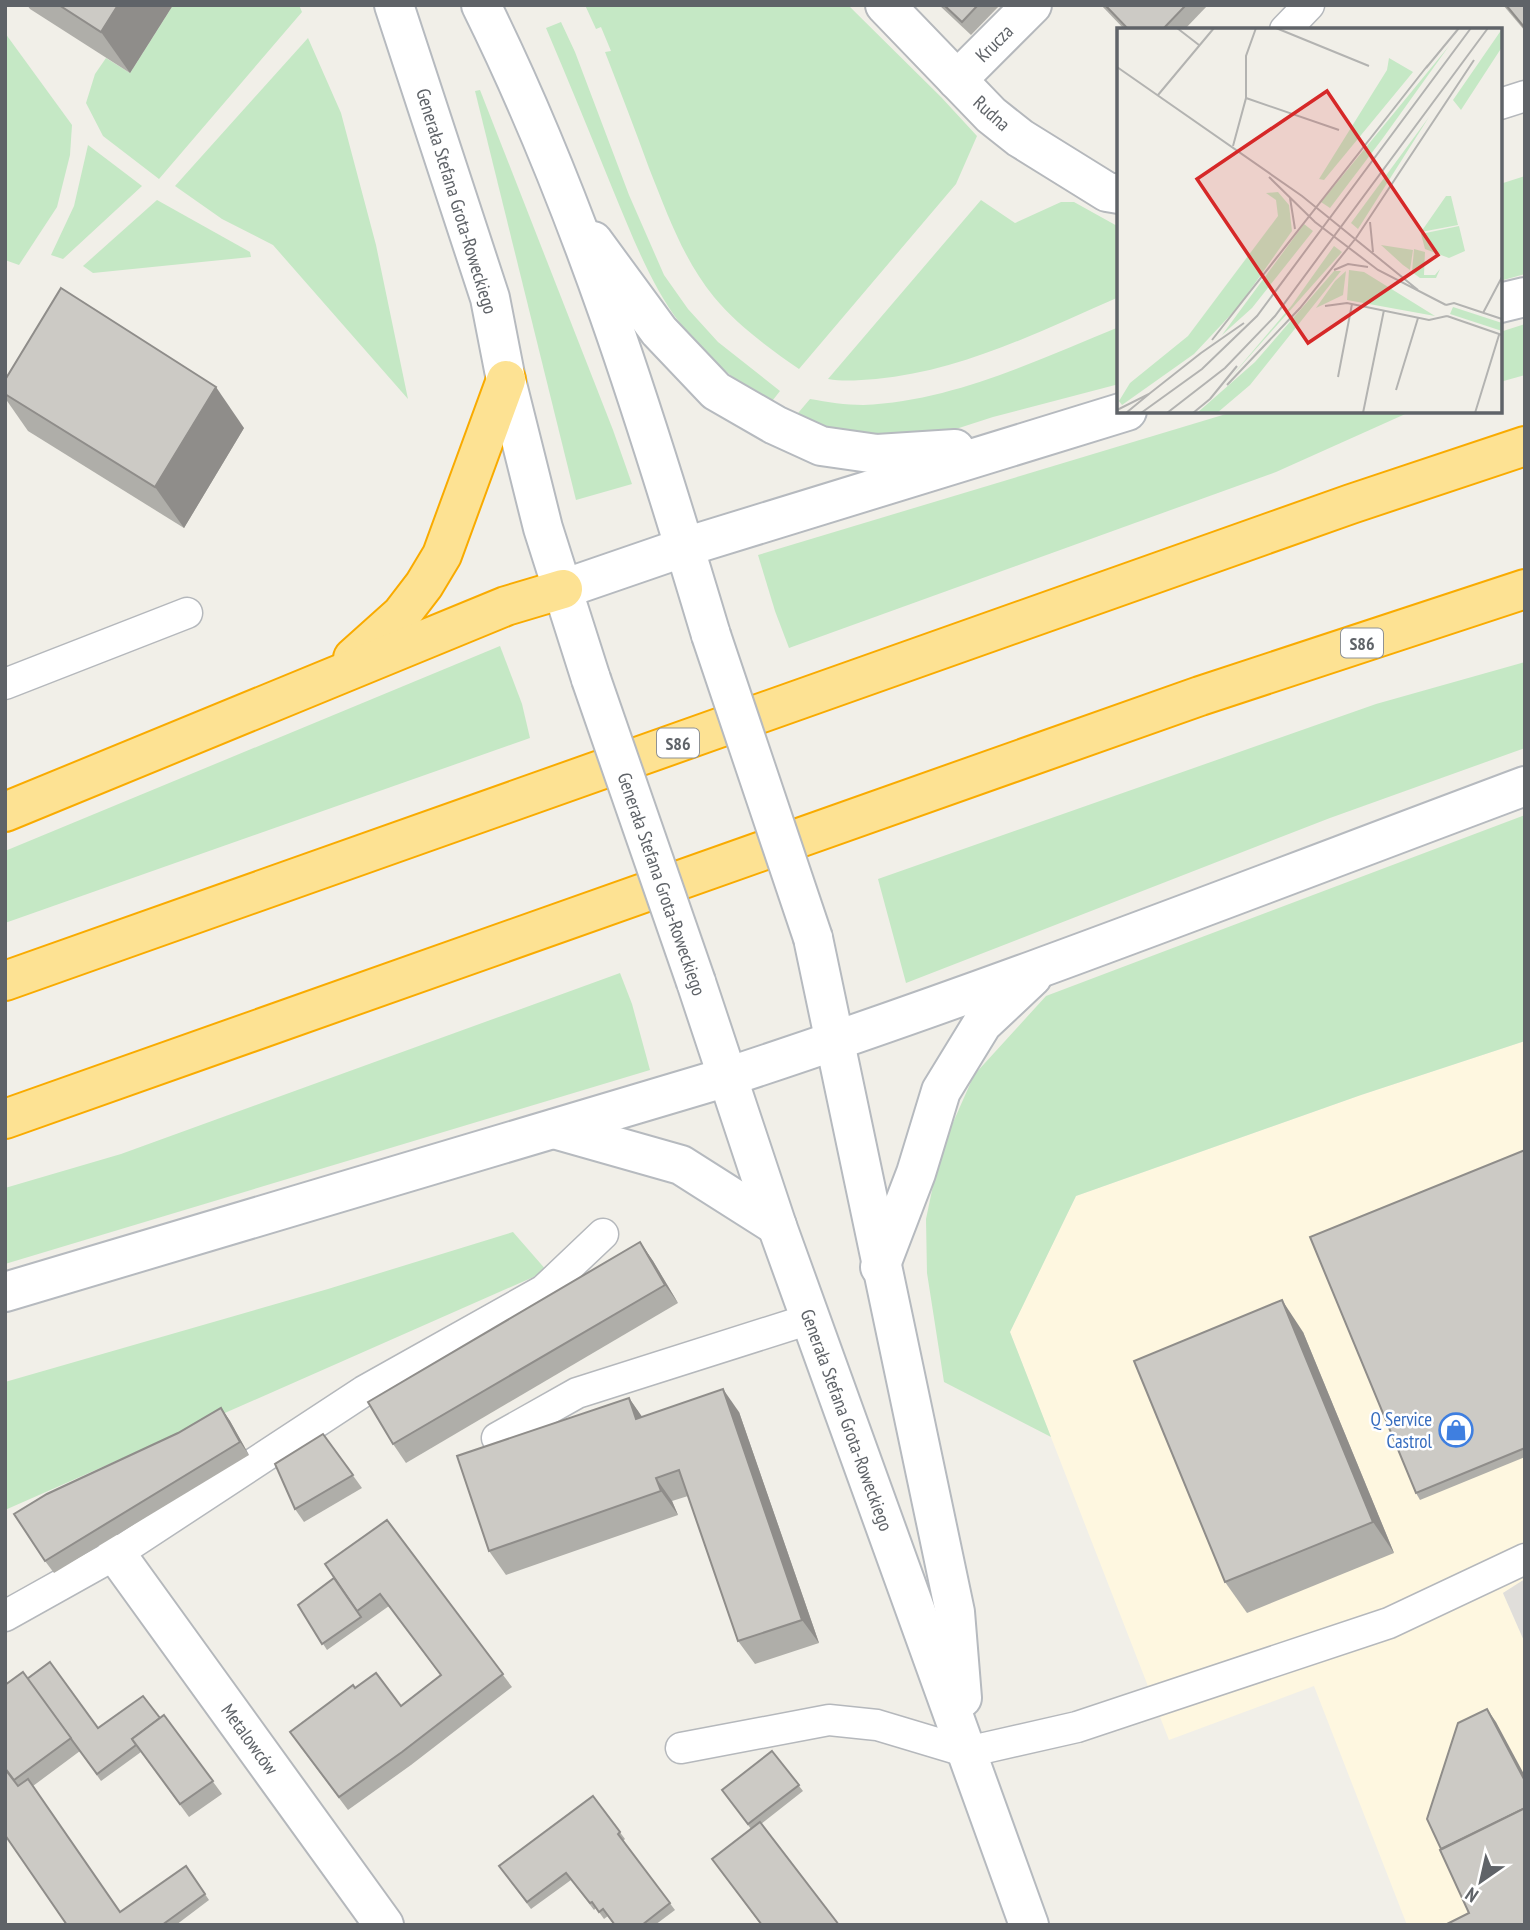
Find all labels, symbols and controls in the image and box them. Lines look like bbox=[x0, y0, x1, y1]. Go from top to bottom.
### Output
street label: Krucza bbox=[970, 19, 1018, 67]
inset map bbox=[1117, 28, 1502, 413]
street label: Generała Stefana Grota-Roweckiego bbox=[411, 85, 503, 317]
street label: Rudna bbox=[969, 90, 1015, 136]
road number: S86 bbox=[1341, 628, 1383, 658]
road number: S86 bbox=[657, 728, 699, 758]
street label: Generała Stefana Grota-Roweckiego bbox=[612, 769, 712, 999]
street label: Generała Stefana Grota-Roweckiego bbox=[796, 1306, 898, 1534]
place label: Q Service Castrol bbox=[1371, 1407, 1433, 1453]
shop icon: Q Service Castrol bbox=[1437, 1411, 1475, 1449]
street label: Metalowców bbox=[216, 1699, 284, 1780]
north arrow bbox=[1446, 1846, 1516, 1916]
text: N bbox=[1461, 1882, 1482, 1908]

